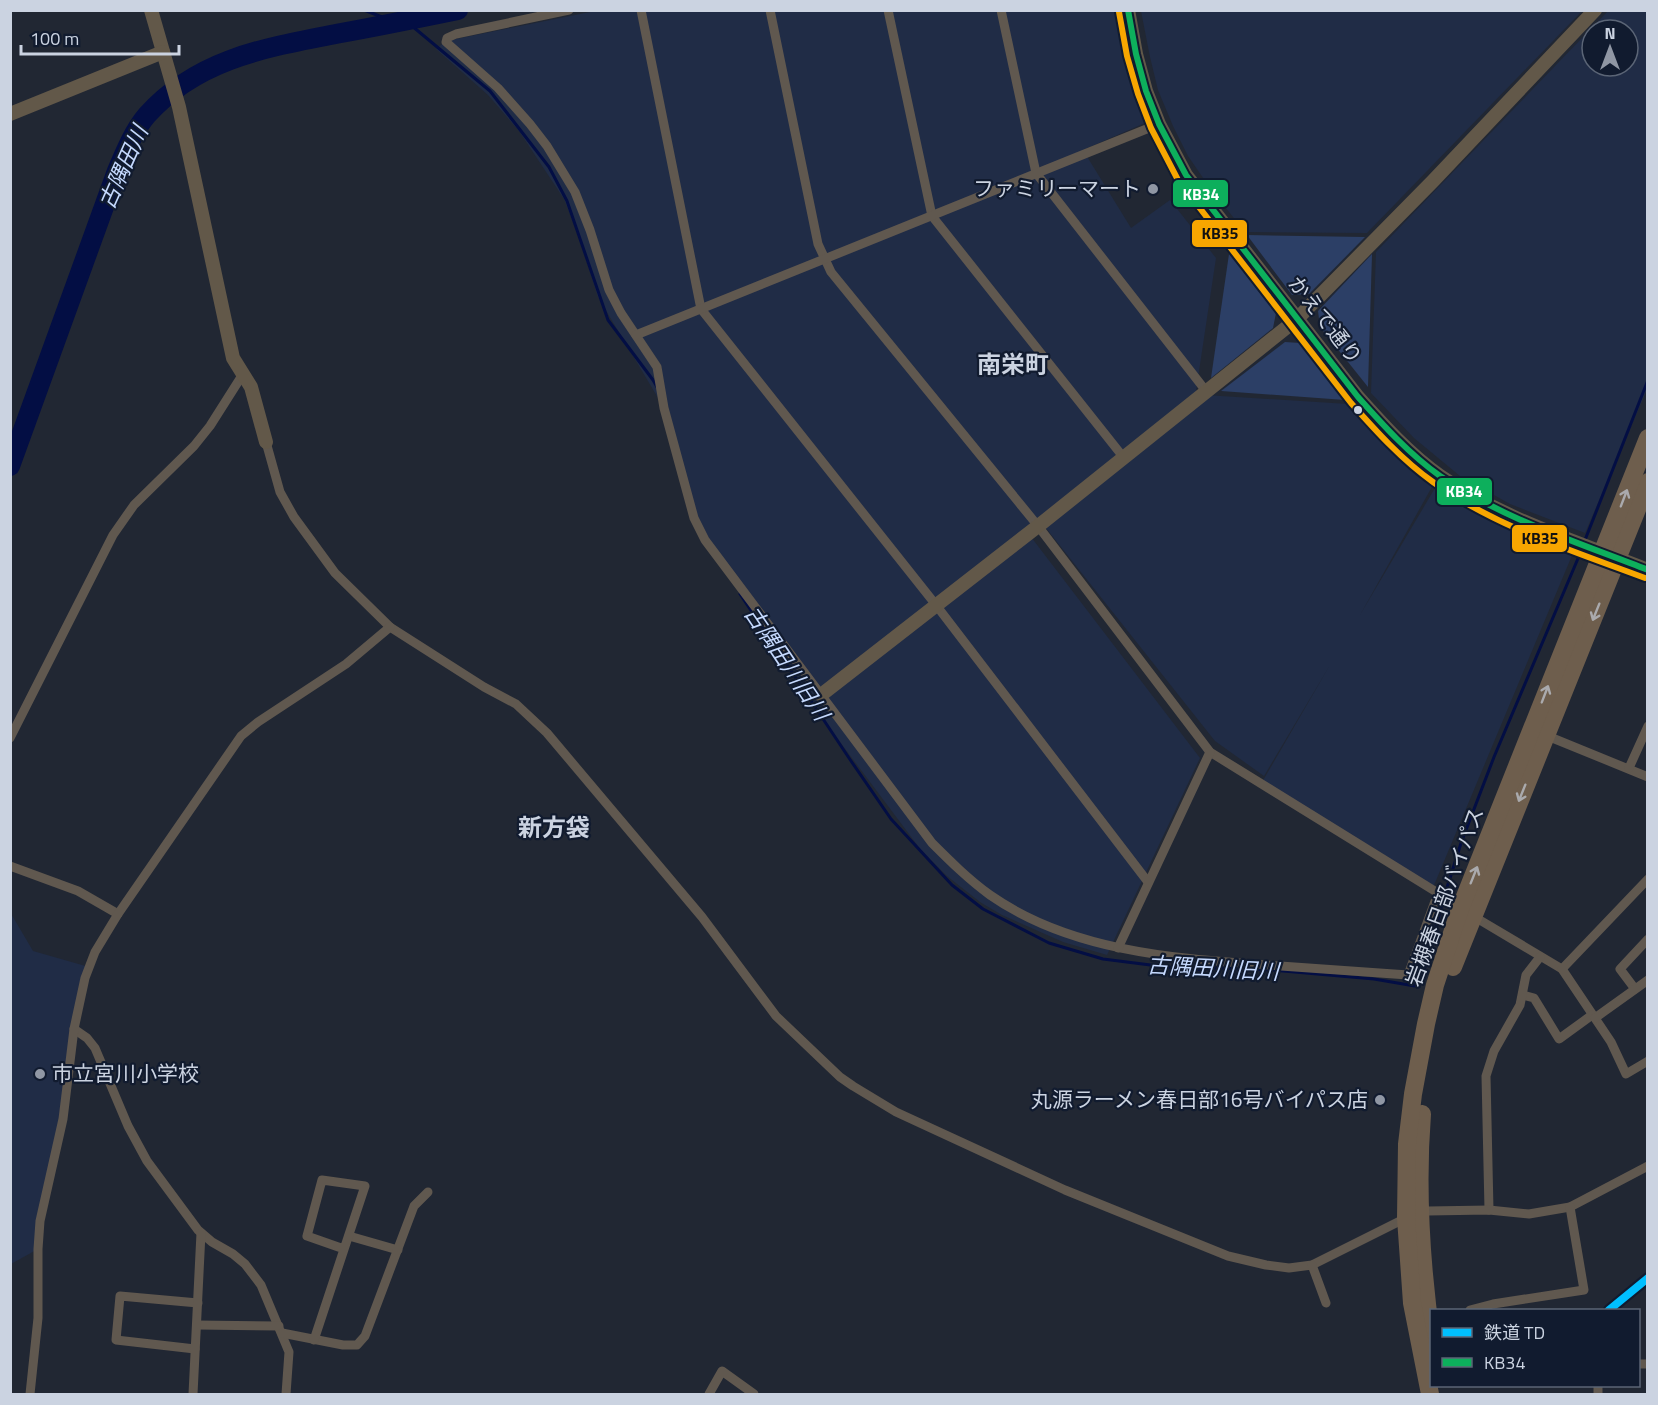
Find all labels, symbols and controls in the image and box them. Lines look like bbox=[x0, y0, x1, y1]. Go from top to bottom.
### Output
scale bar bbox=[21, 18, 178, 56]
north arrow bbox=[1580, 18, 1640, 78]
text: N bbox=[1604, 21, 1616, 45]
text: 100 m bbox=[30, 25, 79, 52]
water label: 古隅田川 bbox=[90, 118, 157, 214]
place label: ファミリーマート bbox=[973, 172, 1141, 204]
line badge: KB34 bbox=[1172, 179, 1229, 208]
marker: ファミリーマート bbox=[1146, 182, 1160, 196]
text: KB34 bbox=[1182, 182, 1220, 206]
line badge: KB35 bbox=[1191, 219, 1248, 248]
text: KB35 bbox=[1201, 221, 1239, 245]
street label: かえで通り bbox=[1281, 268, 1371, 370]
district label: 南栄町 bbox=[977, 346, 1049, 382]
unlabelled marker bbox=[1352, 404, 1364, 416]
line badge: KB34 bbox=[1436, 477, 1493, 506]
text: KB34 bbox=[1445, 479, 1483, 503]
one-way arrow bbox=[1619, 489, 1630, 508]
line badge: KB35 bbox=[1511, 524, 1568, 553]
text: KB35 bbox=[1521, 526, 1559, 550]
water label: 古隅田川旧川 bbox=[736, 599, 839, 729]
one-way arrow bbox=[1590, 603, 1601, 621]
one-way arrow bbox=[1541, 685, 1552, 704]
one-way arrow bbox=[1516, 783, 1527, 802]
street label: 岩槻春日部バイパス bbox=[1397, 803, 1491, 991]
district label: 新方袋 bbox=[518, 809, 590, 845]
one-way arrow bbox=[1469, 866, 1480, 885]
water label: 古隅田川旧川 bbox=[1146, 948, 1282, 989]
place label: 市立宮川小学校 bbox=[52, 1057, 199, 1089]
marker: 市立宮川小学校 bbox=[33, 1067, 47, 1081]
place label: 丸源ラーメン春日部16号バイパス店 bbox=[1031, 1083, 1368, 1115]
marker: 丸源ラーメン春日部16号バイパス店 bbox=[1373, 1093, 1387, 1107]
legend bbox=[1430, 1309, 1640, 1387]
text: 鉄道 TD bbox=[1484, 1319, 1545, 1346]
text: KB34 bbox=[1484, 1349, 1526, 1376]

